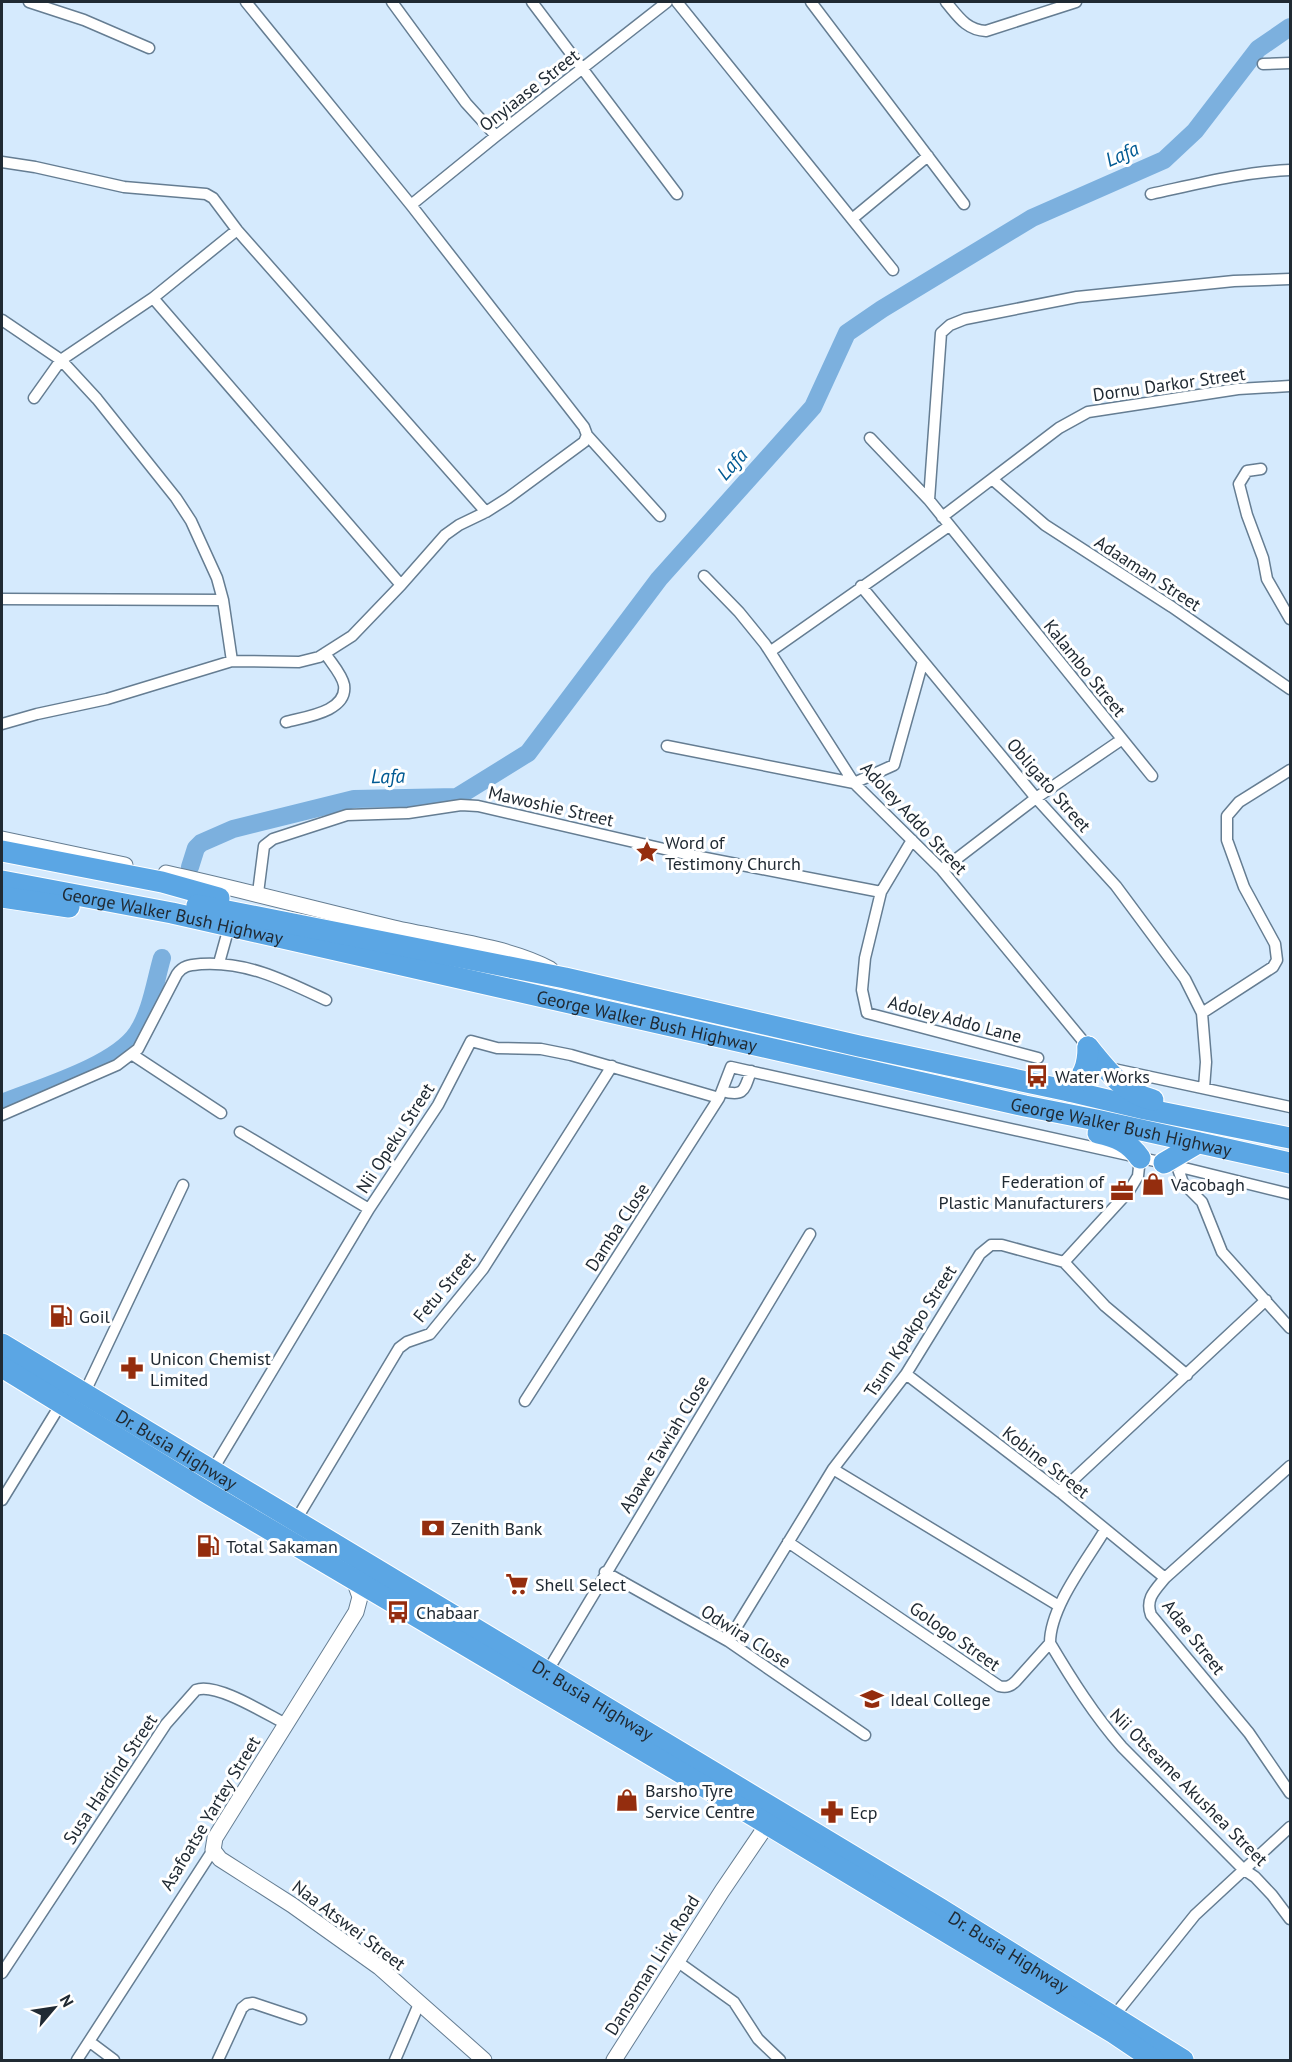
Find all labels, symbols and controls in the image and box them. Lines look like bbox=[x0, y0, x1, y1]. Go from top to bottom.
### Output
street label: Onyiaase Street bbox=[474, 44, 584, 136]
water label: Lafa bbox=[1101, 135, 1143, 173]
street label: Dornu Darkor Street bbox=[1091, 362, 1247, 406]
water label: Lafa bbox=[711, 442, 753, 485]
street label: Adaaman Street bbox=[1090, 530, 1206, 616]
street label: Kalambo Street bbox=[1039, 615, 1131, 721]
street label: Obligato Street bbox=[1002, 733, 1096, 837]
street label: Adoley Addo Street bbox=[856, 757, 972, 879]
water label: Lafa bbox=[371, 763, 406, 789]
street label: Mawoshie Street bbox=[486, 780, 616, 832]
place label: Word of Testimony Church bbox=[665, 831, 801, 875]
place icon: Word of Testimony Church bbox=[634, 839, 660, 865]
street label: George Walker Bush Highway bbox=[60, 881, 286, 949]
street label: George Walker Bush Highway bbox=[535, 984, 760, 1057]
street label: Adoley Addo Lane bbox=[886, 990, 1024, 1048]
bus stop icon: Water Works bbox=[1024, 1063, 1050, 1089]
place label: Water Works bbox=[1055, 1065, 1150, 1088]
street label: Nii Opeku Street bbox=[351, 1079, 439, 1197]
street label: George Walker Bush Highway bbox=[1009, 1092, 1235, 1161]
place label: Federation of Plastic Manufacturers bbox=[938, 1170, 1105, 1214]
shop icon: Vacobagh bbox=[1140, 1171, 1166, 1197]
place label: Vacobagh bbox=[1170, 1173, 1245, 1196]
office icon: Federation of Plastic Manufacturers bbox=[1109, 1178, 1135, 1204]
street label: Damba Close bbox=[580, 1179, 654, 1275]
street label: Fetu Street bbox=[408, 1247, 480, 1327]
street label: Tsum Kpakpo Street bbox=[859, 1261, 961, 1401]
fuel station icon: Goil bbox=[48, 1303, 74, 1329]
place label: Goil bbox=[79, 1305, 110, 1328]
place label: Unicon Chemist Limited bbox=[150, 1347, 271, 1391]
pharmacy icon: Unicon Chemist Limited bbox=[119, 1355, 145, 1381]
street label: Abawe Tawiah Close bbox=[614, 1371, 714, 1517]
street label: Dr. Busia Highway bbox=[112, 1404, 242, 1495]
street label: Kobine Street bbox=[998, 1421, 1094, 1503]
bank icon: Zenith Bank bbox=[420, 1515, 446, 1541]
place label: Zenith Bank bbox=[451, 1517, 543, 1540]
fuel station icon: Total Sakaman bbox=[195, 1533, 221, 1559]
place label: Total Sakaman bbox=[226, 1535, 338, 1558]
supermarket icon: Shell Select bbox=[504, 1571, 530, 1597]
place label: Shell Select bbox=[535, 1573, 626, 1596]
street label: Adae Street bbox=[1158, 1595, 1230, 1679]
street label: Gologo Street bbox=[905, 1596, 1005, 1676]
bus stop icon: Chabaar bbox=[385, 1599, 411, 1625]
street label: Odwira Close bbox=[697, 1599, 795, 1673]
place label: Chabaar bbox=[416, 1601, 479, 1624]
street label: Dr. Busia Highway bbox=[528, 1655, 659, 1745]
school or university icon: Ideal College bbox=[859, 1686, 885, 1712]
place label: Ideal College bbox=[890, 1688, 991, 1711]
street label: Nii Otseame Akushea Street bbox=[1105, 1703, 1273, 1871]
street label: Susa Hardind Street bbox=[58, 1709, 162, 1849]
street label: Asafoatse Yartey Street bbox=[155, 1732, 265, 1894]
place label: Barsho Tyre Service Centre bbox=[645, 1779, 755, 1823]
shop icon: Barsho Tyre Service Centre bbox=[614, 1787, 640, 1813]
pharmacy icon: Ecp bbox=[819, 1799, 845, 1825]
place label: Ecp bbox=[850, 1801, 878, 1824]
street label: Naa Atswei Street bbox=[288, 1875, 410, 1975]
street label: Dansoman Link Road bbox=[600, 1891, 704, 2039]
street label: Dr. Busia Highway bbox=[944, 1905, 1074, 1998]
north arrow bbox=[24, 1978, 84, 2038]
text: N bbox=[56, 1991, 78, 2010]

